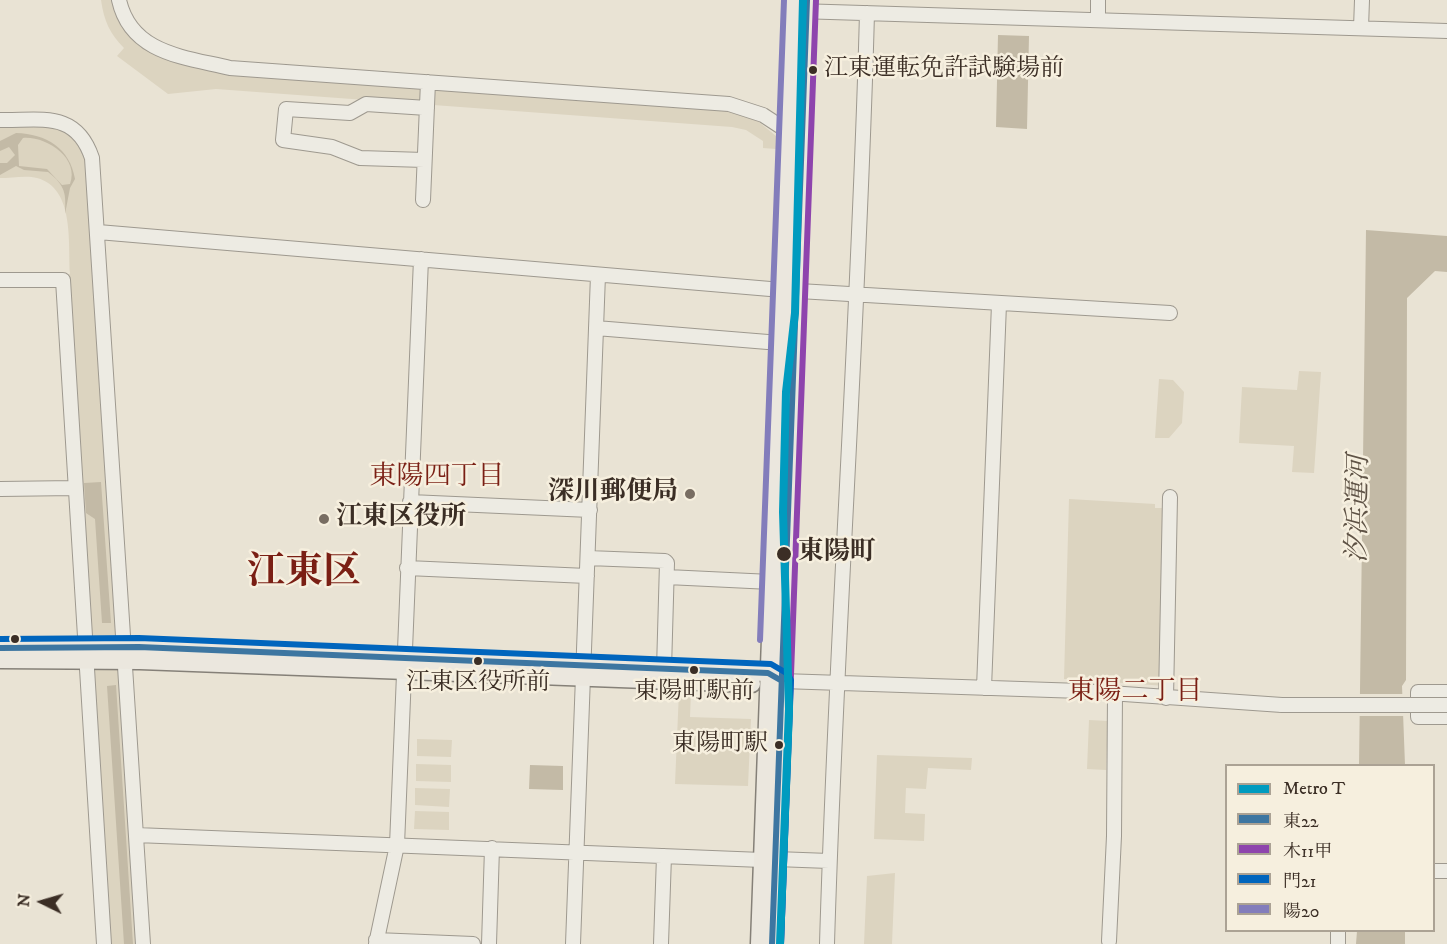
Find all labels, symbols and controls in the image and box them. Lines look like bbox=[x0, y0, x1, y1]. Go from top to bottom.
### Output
place label: 江東運転免許試験場前 bbox=[824, 56, 1064, 84]
marker: 江東運転免許試験場前 bbox=[807, 64, 819, 76]
water label: 汐浜運河 bbox=[1343, 455, 1377, 563]
district label: 東陽四丁目 bbox=[370, 462, 504, 494]
place label: 深川郵便局 bbox=[548, 478, 678, 510]
marker: 深川郵便局 bbox=[683, 487, 697, 501]
place label: 江東区役所 bbox=[336, 503, 466, 535]
marker: 江東区役所 bbox=[317, 512, 331, 526]
place label: 東陽町 bbox=[798, 538, 876, 570]
marker: 東陽町 bbox=[775, 545, 793, 563]
district label: 江東区 bbox=[247, 552, 361, 598]
unlabelled marker bbox=[9, 633, 21, 645]
marker: 江東区役所前 bbox=[472, 655, 484, 667]
marker: 東陽町駅前 bbox=[688, 664, 700, 676]
place label: 江東区役所前 bbox=[406, 670, 550, 698]
district label: 東陽二丁目 bbox=[1068, 677, 1202, 709]
place label: 東陽町駅前 bbox=[634, 679, 754, 707]
place label: 東陽町駅 bbox=[672, 731, 768, 759]
marker: 東陽町駅 bbox=[773, 739, 785, 751]
legend bbox=[1225, 764, 1435, 932]
text: Metro T bbox=[1283, 778, 1345, 800]
text: 東22 bbox=[1283, 811, 1319, 833]
text: 木11甲 bbox=[1283, 841, 1332, 863]
text: 門21 bbox=[1283, 871, 1316, 893]
north arrow bbox=[12, 872, 72, 932]
text: N bbox=[14, 893, 35, 908]
text: 陽20 bbox=[1283, 901, 1320, 923]

